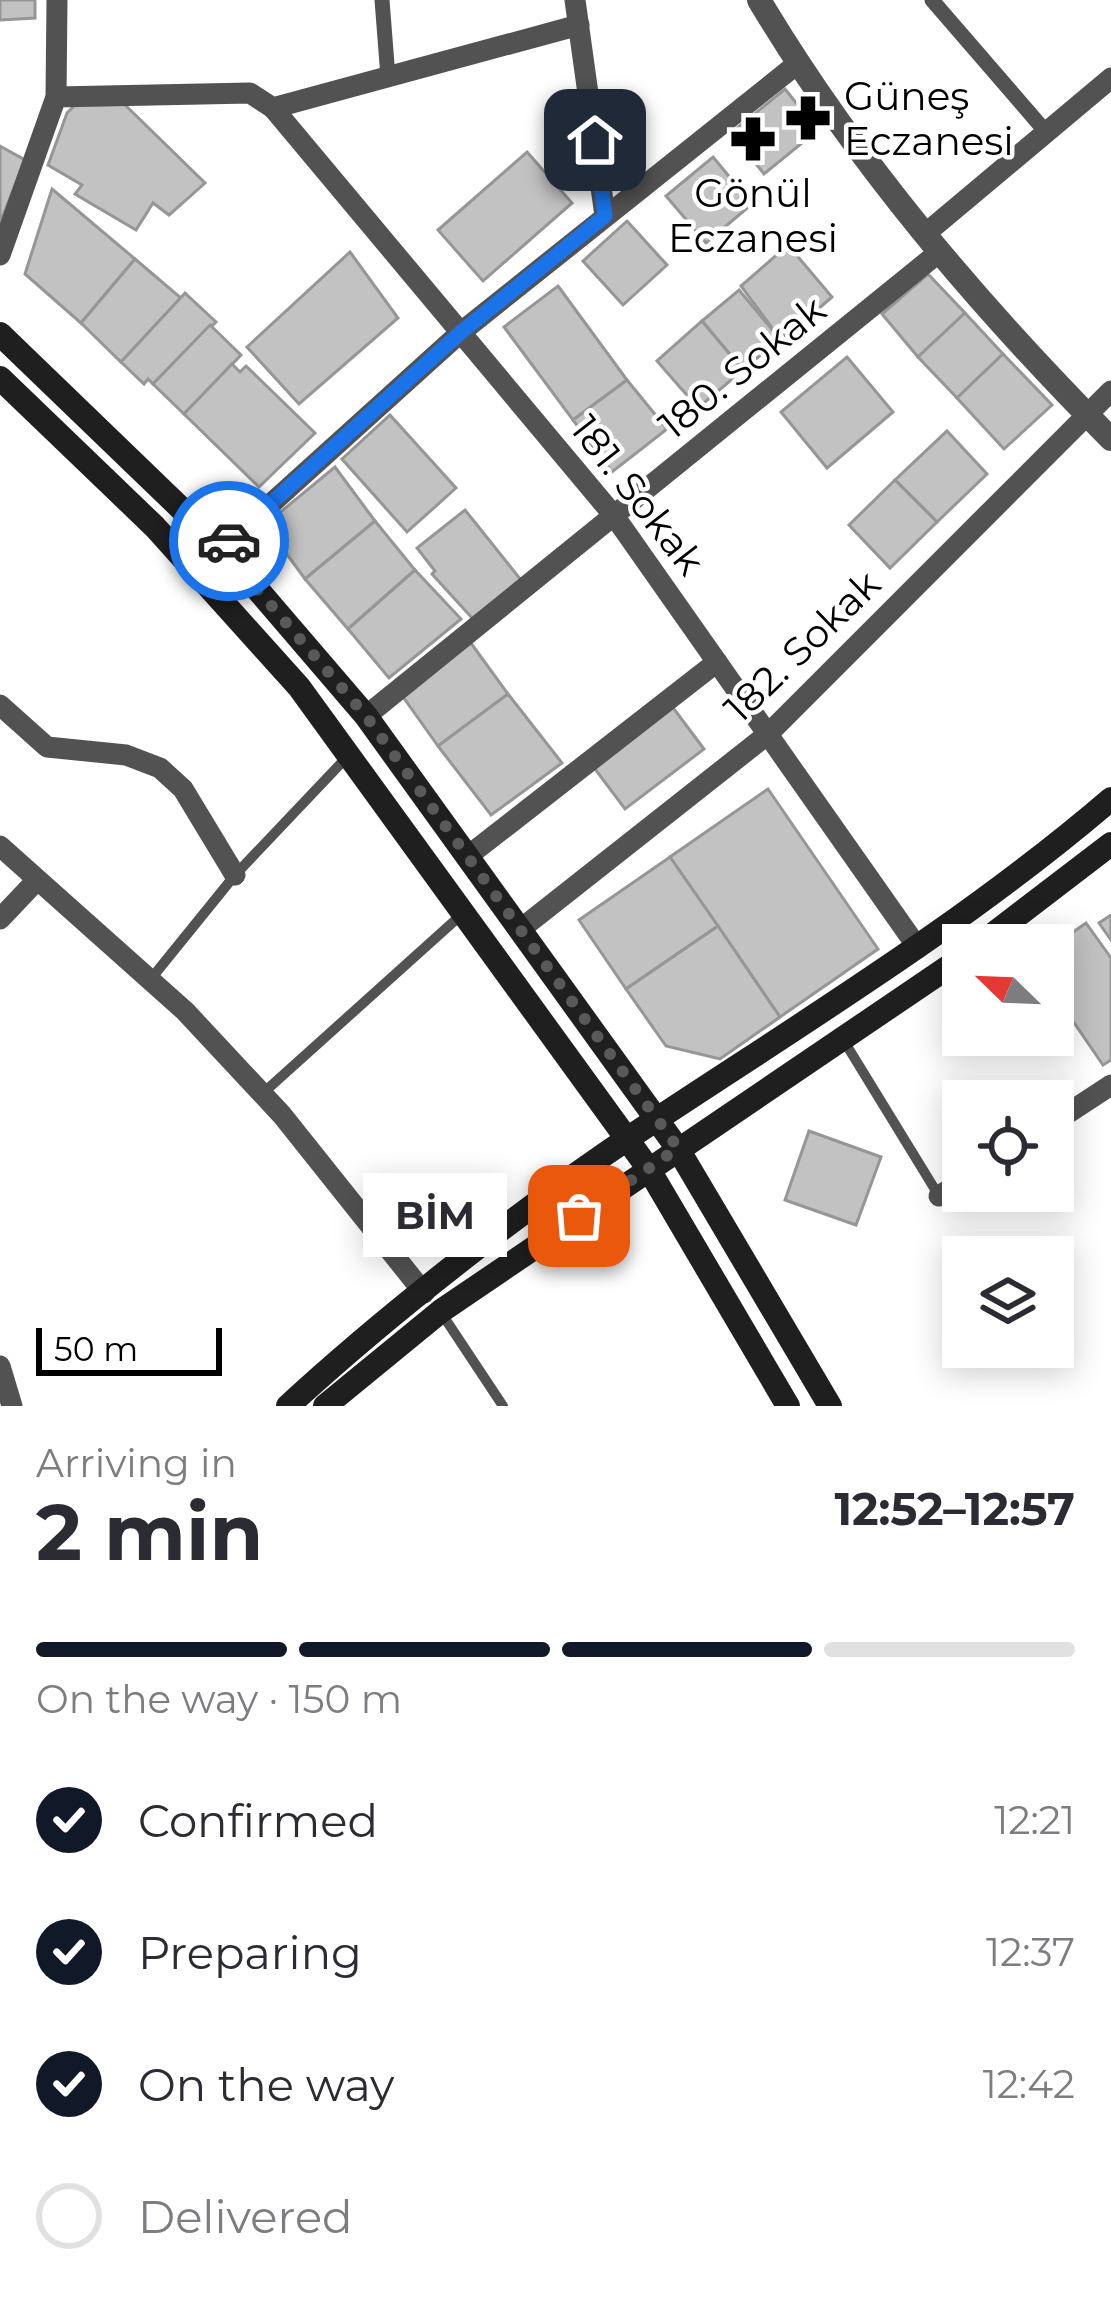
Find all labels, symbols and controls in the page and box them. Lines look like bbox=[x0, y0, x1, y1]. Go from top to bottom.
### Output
place label: Güneş Eczanesi bbox=[844, 72, 1014, 165]
pin bbox=[544, 89, 646, 191]
pharmacy icon: Güneş Eczanesi bbox=[783, 93, 833, 143]
icon: home bbox=[562, 107, 628, 173]
pharmacy icon: Gönül Eczanesi bbox=[728, 114, 778, 164]
place label: Gönül Eczanesi bbox=[668, 169, 838, 262]
street label: 180. Sokak bbox=[649, 285, 836, 449]
street label: 181. Sokak bbox=[561, 406, 716, 585]
courier bbox=[169, 481, 289, 601]
icon: car bbox=[196, 508, 262, 574]
street label: 182. Sokak bbox=[714, 560, 890, 732]
north arrow bbox=[942, 924, 1074, 1056]
map controls bbox=[942, 924, 1074, 1368]
button: locate bbox=[942, 1080, 1074, 1212]
pin bbox=[528, 1165, 630, 1267]
callout: BİM bbox=[363, 1174, 507, 1258]
icon: bag bbox=[546, 1183, 612, 1249]
text: BİM bbox=[395, 1191, 475, 1239]
button: layers bbox=[942, 1236, 1074, 1368]
scale bar bbox=[36, 1322, 222, 1375]
text: 50 m bbox=[54, 1329, 138, 1369]
text: Arriving in bbox=[36, 1439, 237, 1487]
text: 12:52–12:57 bbox=[834, 1481, 1075, 1536]
text: 2 min bbox=[36, 1484, 263, 1580]
text: On the way · 150 m bbox=[36, 1675, 402, 1723]
icon: check bbox=[36, 1787, 102, 1853]
text: Confirmed bbox=[138, 1793, 378, 1848]
text: 12:21 bbox=[994, 1796, 1075, 1844]
icon: check bbox=[36, 1919, 102, 1985]
text: Preparing bbox=[138, 1925, 362, 1980]
text: 12:37 bbox=[986, 1928, 1075, 1976]
icon: check bbox=[36, 2051, 102, 2117]
text: On the way bbox=[138, 2057, 394, 2112]
text: 12:42 bbox=[983, 2060, 1075, 2108]
text: Delivered bbox=[138, 2189, 353, 2244]

